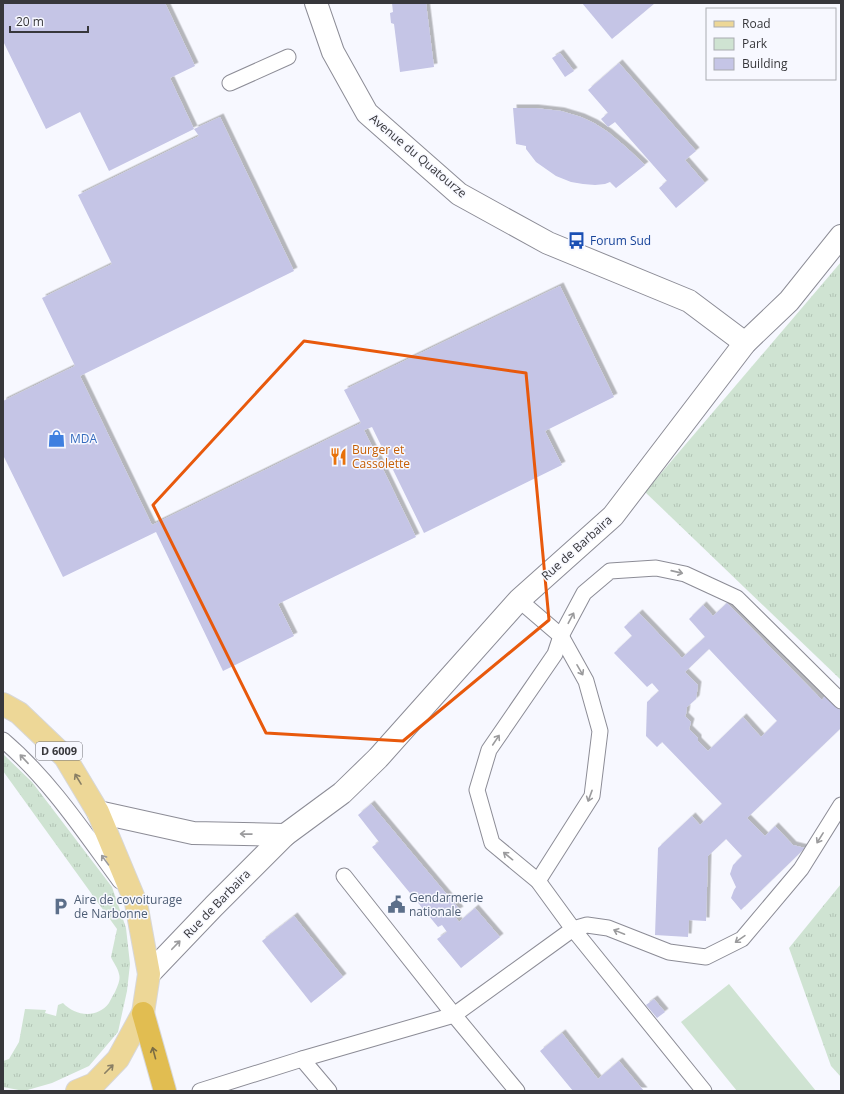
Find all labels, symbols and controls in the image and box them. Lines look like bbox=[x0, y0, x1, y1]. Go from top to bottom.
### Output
scale bar bbox=[10, 8, 88, 34]
legend bbox=[706, 8, 836, 80]
text: 20 m bbox=[16, 13, 44, 30]
text: Road bbox=[742, 15, 771, 32]
text: Park bbox=[742, 35, 768, 52]
text: Building bbox=[742, 55, 788, 72]
street label: Avenue du Quatourze bbox=[366, 110, 471, 202]
bus stop icon: Forum Sud bbox=[567, 231, 587, 251]
place label: Forum Sud bbox=[590, 232, 651, 249]
shop icon: MDA bbox=[47, 429, 67, 449]
place label: MDA bbox=[70, 430, 98, 447]
place label: Burger et Cassolette bbox=[352, 441, 410, 472]
restaurant icon: Burger et Cassolette bbox=[329, 447, 349, 467]
street label: Rue de Barbaira bbox=[538, 511, 616, 584]
one-way arrow bbox=[670, 569, 683, 577]
one-way arrow bbox=[567, 612, 575, 624]
one-way arrow bbox=[576, 664, 584, 676]
one-way arrow bbox=[492, 735, 500, 746]
road number: D 6009 bbox=[36, 742, 82, 760]
one-way arrow bbox=[19, 754, 28, 764]
one-way arrow bbox=[74, 774, 82, 785]
one-way arrow bbox=[586, 789, 594, 801]
one-way arrow bbox=[240, 830, 253, 838]
one-way arrow bbox=[816, 832, 824, 844]
one-way arrow bbox=[502, 852, 513, 861]
one-way arrow bbox=[101, 855, 109, 866]
street label: Rue de Barbaira bbox=[179, 865, 254, 942]
place label: Gendarmerie nationale bbox=[409, 889, 484, 920]
place label: Aire de covoiturage de Narbonne bbox=[74, 891, 183, 922]
public building icon: Gendarmerie nationale bbox=[386, 895, 406, 915]
parking icon: Aire de covoiturage de Narbonne bbox=[51, 897, 71, 917]
one-way arrow bbox=[613, 927, 625, 935]
one-way arrow bbox=[735, 935, 746, 943]
one-way arrow bbox=[171, 940, 181, 950]
one-way arrow bbox=[150, 1047, 157, 1060]
one-way arrow bbox=[104, 1064, 113, 1074]

